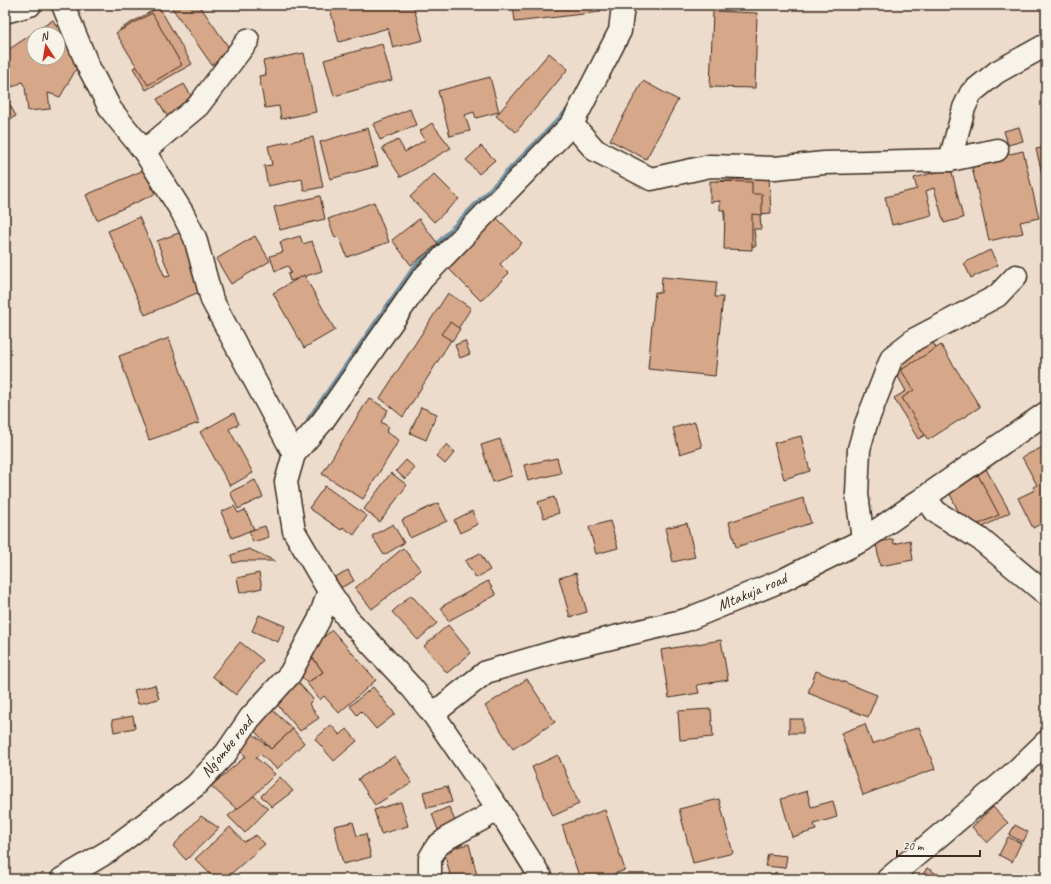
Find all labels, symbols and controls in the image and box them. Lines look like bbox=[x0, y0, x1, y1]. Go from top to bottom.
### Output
north arrow bbox=[26, 26, 66, 66]
text: N bbox=[39, 28, 51, 44]
street label: Mtakuja road bbox=[714, 567, 792, 616]
street label: Ng'ombe road bbox=[196, 710, 259, 782]
scale bar bbox=[897, 832, 980, 858]
text: 20 m bbox=[903, 838, 925, 854]

